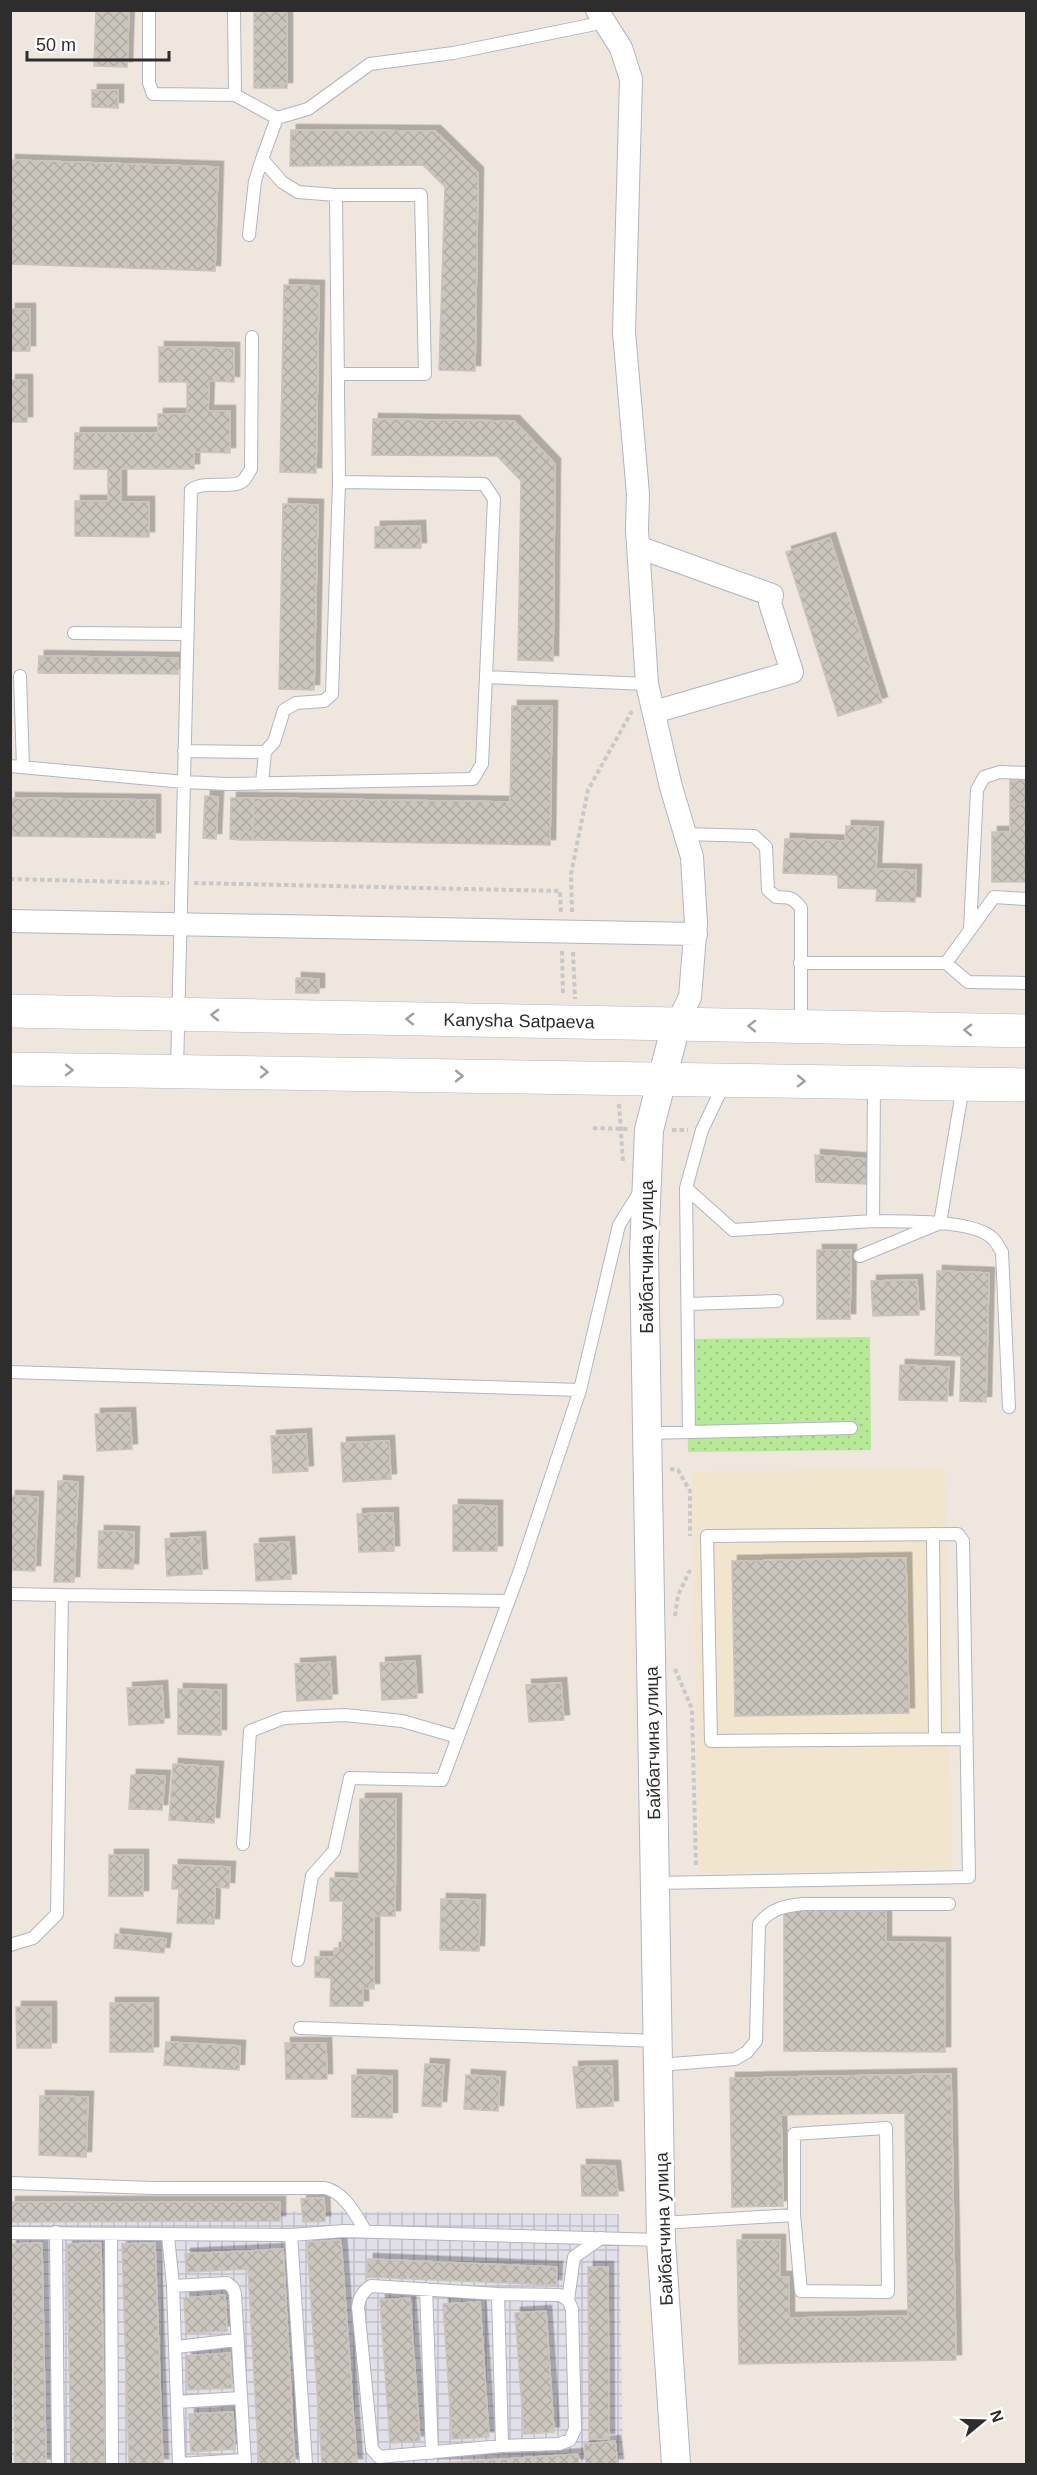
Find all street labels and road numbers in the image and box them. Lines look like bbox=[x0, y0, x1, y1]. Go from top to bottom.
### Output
street label: Kanysha Satpaeva bbox=[443, 1010, 596, 1032]
street label: Байбатчина улица bbox=[637, 1179, 657, 1334]
street label: Байбатчина улица bbox=[642, 1665, 664, 1820]
street label: Байбатчина улица bbox=[651, 2151, 677, 2306]

